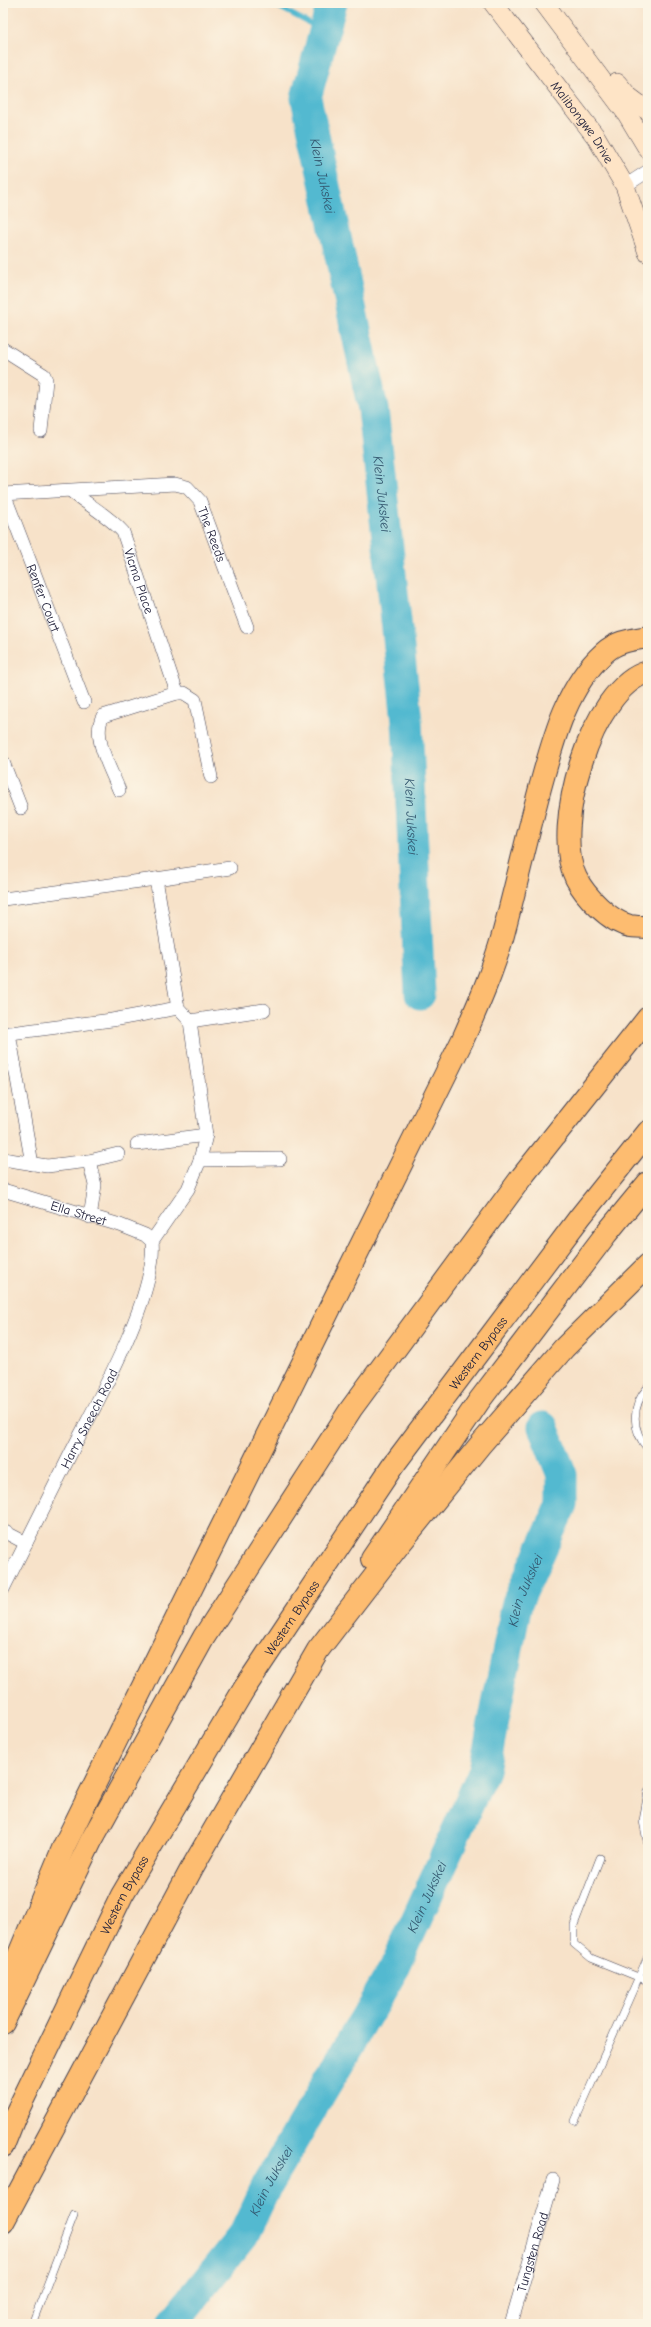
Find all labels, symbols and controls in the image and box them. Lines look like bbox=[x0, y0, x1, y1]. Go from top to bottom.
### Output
street label: Malibongwe Drive bbox=[548, 78, 617, 166]
water label: Klein Jukskei bbox=[306, 136, 339, 216]
water label: Klein Jukskei bbox=[370, 455, 395, 534]
street label: The Reeds bbox=[195, 504, 229, 564]
street label: Vicma Place bbox=[122, 547, 157, 616]
street label: Renfer Court bbox=[24, 562, 64, 635]
water label: Klein Jukskei bbox=[401, 778, 422, 856]
street label: Ella Street bbox=[49, 1197, 109, 1228]
street label: Western Bypass bbox=[446, 1313, 510, 1392]
street label: Harry Sneech Road bbox=[57, 1366, 120, 1471]
water label: Klein Jukskei bbox=[504, 1551, 547, 1628]
street label: Western Bypass bbox=[261, 1577, 322, 1658]
street label: Western Bypass bbox=[97, 1853, 151, 1937]
water label: Klein Jukskei bbox=[403, 1858, 451, 1936]
water label: Klein Jukskei bbox=[245, 2142, 297, 2218]
street label: Tungsten Road bbox=[513, 2210, 551, 2294]

